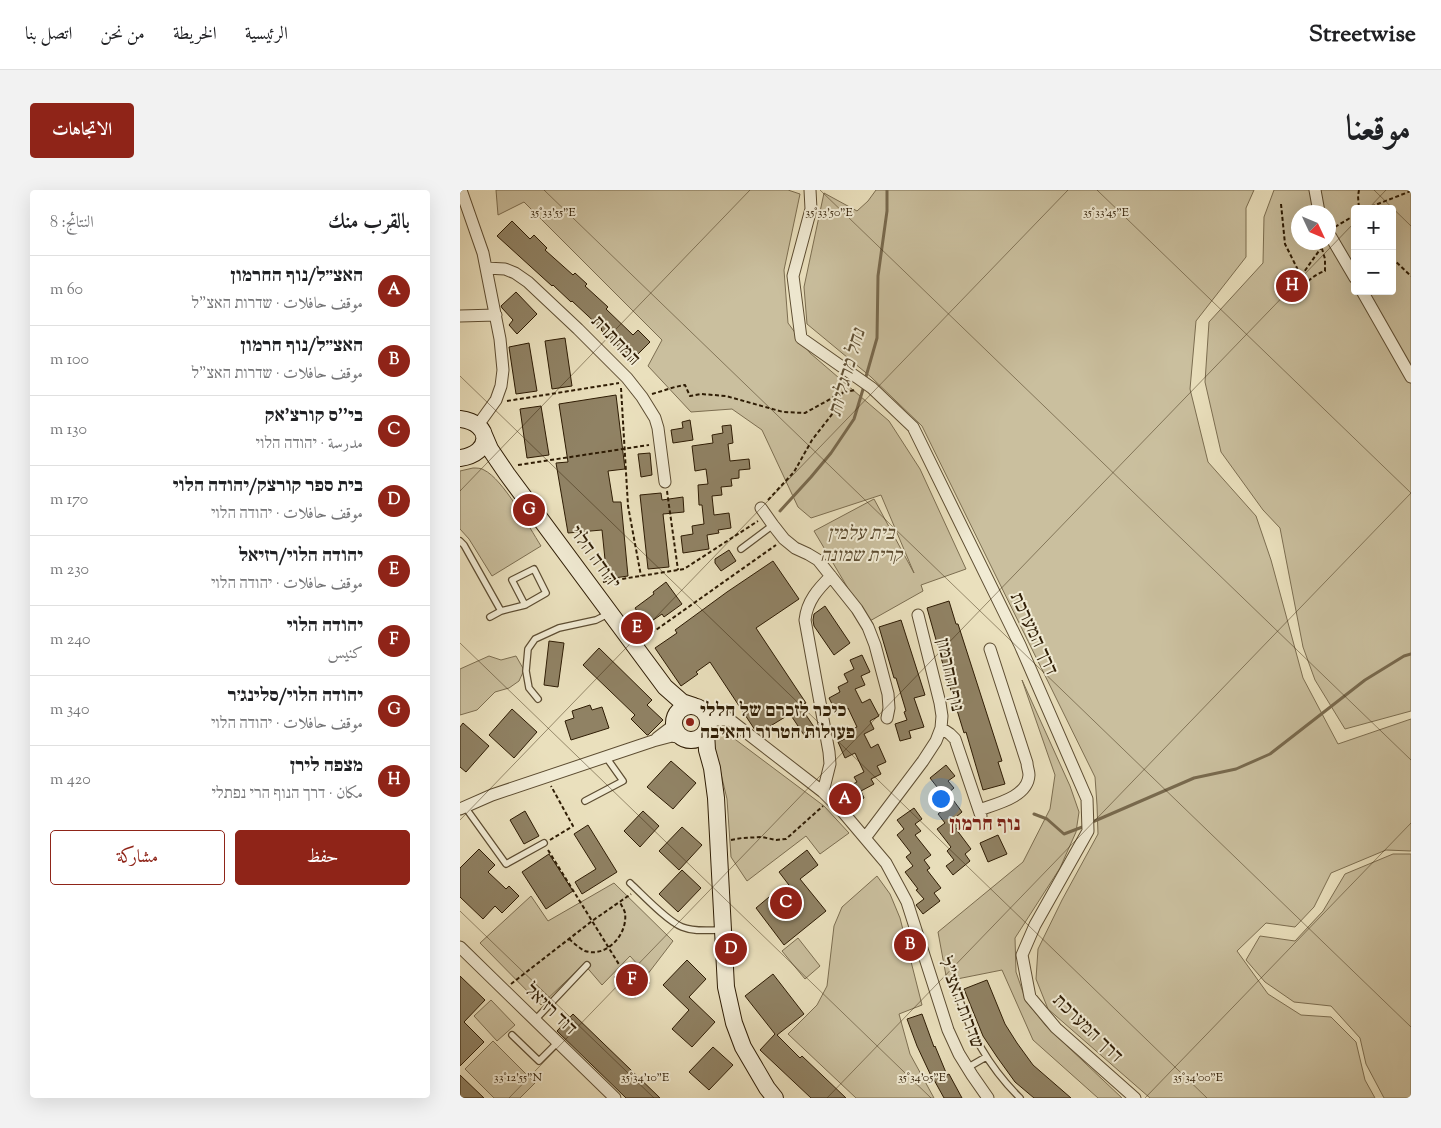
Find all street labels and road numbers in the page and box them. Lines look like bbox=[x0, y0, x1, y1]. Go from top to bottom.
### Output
street label: המחתרת bbox=[584, 310, 646, 372]
street label: יהודה הלוי bbox=[562, 521, 626, 595]
street label: דרך המערכת bbox=[1002, 588, 1064, 680]
street label: נוף החרמון bbox=[928, 636, 970, 714]
street label: שדרות האצ"ל bbox=[930, 953, 990, 1053]
street label: דוד רזיאל bbox=[517, 978, 583, 1042]
street label: דרך המערכת bbox=[1046, 988, 1128, 1070]

